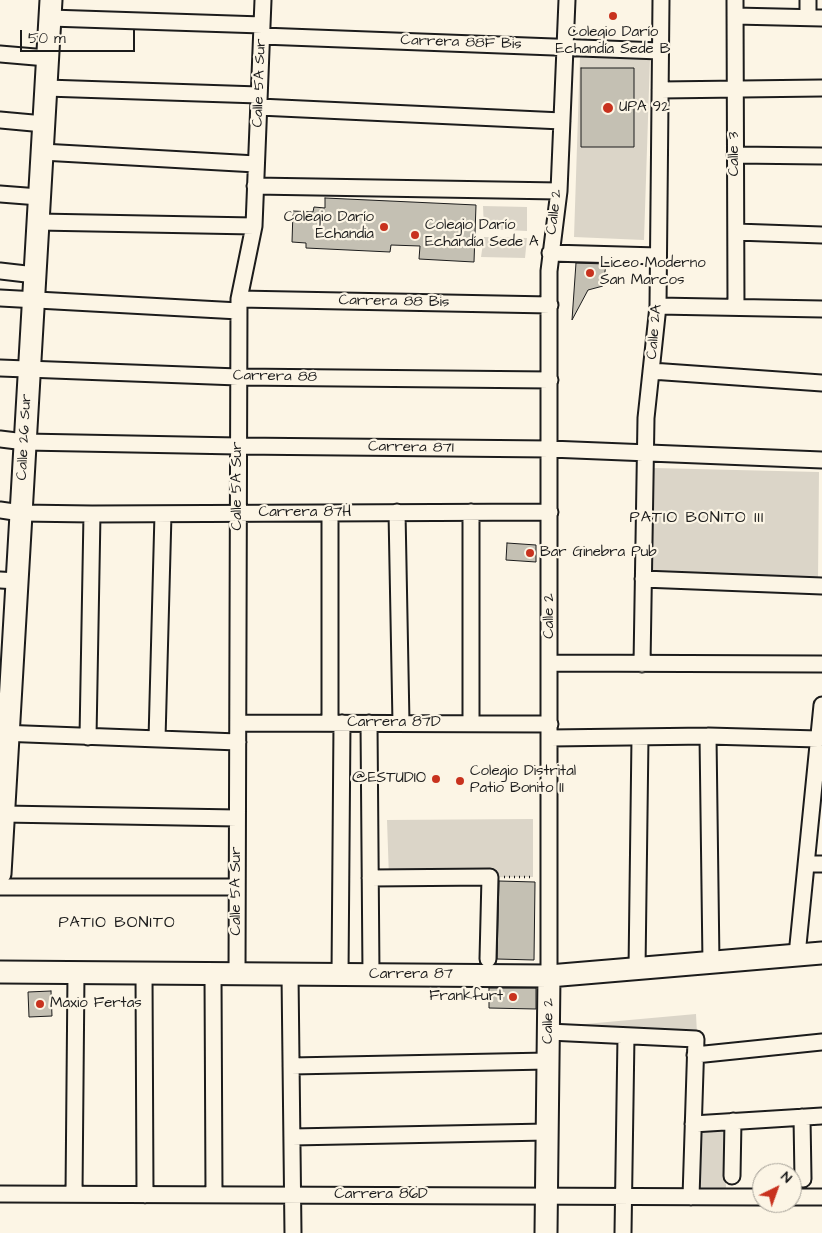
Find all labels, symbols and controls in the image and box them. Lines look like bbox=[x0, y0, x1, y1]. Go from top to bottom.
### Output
marker: Colegio Darío Echandía Sede B bbox=[607, 10, 619, 22]
scale bar bbox=[22, 20, 138, 52]
place label: Colegio Darío Echandía Sede B bbox=[556, 24, 670, 59]
text: 50 m bbox=[28, 28, 66, 49]
street label: Carrera 88F Bis bbox=[400, 32, 522, 54]
street label: Calle 5A Sur bbox=[249, 38, 271, 128]
place label: UPA 92 bbox=[619, 99, 670, 117]
marker: UPA 92 bbox=[601, 101, 615, 115]
street label: Calle 3 bbox=[726, 132, 744, 176]
street label: Calle 2 bbox=[543, 188, 567, 236]
place label: Colegio Darío Echandia bbox=[284, 209, 374, 244]
place label: Colegio Darío Echandía Sede A bbox=[425, 217, 539, 252]
marker: Colegio Darío Echandia bbox=[378, 221, 390, 233]
marker: Colegio Darío Echandía Sede A bbox=[409, 229, 421, 241]
place label: Liceo Moderno San Marcos bbox=[600, 255, 706, 290]
marker: Liceo Moderno San Marcos bbox=[584, 267, 596, 279]
street label: Carrera 88 Bis bbox=[338, 292, 450, 312]
street label: Calle 2A bbox=[644, 304, 666, 360]
street label: Carrera 88 bbox=[233, 367, 317, 387]
street label: Calle 26 Sur bbox=[14, 393, 36, 481]
street label: Carrera 87I bbox=[368, 438, 454, 458]
street label: Calle 5A Sur bbox=[229, 442, 247, 530]
street label: Carrera 87H bbox=[259, 504, 351, 522]
district label: PATIO BONITO III bbox=[628, 509, 766, 529]
place label: Bar Ginebra Pub bbox=[540, 544, 657, 562]
marker: Bar Ginebra Pub bbox=[524, 547, 536, 559]
street label: Calle 2 bbox=[541, 593, 559, 639]
street label: Carrera 87D bbox=[347, 714, 441, 732]
place label: Colegio Distrital Patio Bonito II bbox=[470, 763, 576, 798]
place label: @ESTUDIO bbox=[352, 770, 426, 788]
marker: @ESTUDIO bbox=[430, 773, 442, 785]
marker: Colegio Distrital Patio Bonito II bbox=[454, 775, 466, 787]
street label: Calle 5A Sur bbox=[228, 847, 246, 935]
district label: PATIO BONITO bbox=[57, 914, 177, 934]
street label: Carrera 87 bbox=[369, 966, 453, 984]
place label: Frankfurt bbox=[429, 988, 503, 1006]
marker: Frankfurt bbox=[507, 991, 519, 1003]
place label: Maxio Fertas bbox=[50, 995, 142, 1013]
marker: Maxio Fertas bbox=[34, 998, 46, 1010]
street label: Calle 2 bbox=[540, 998, 558, 1044]
north arrow bbox=[752, 1163, 802, 1213]
text: N bbox=[776, 1167, 796, 1188]
street label: Carrera 86D bbox=[334, 1186, 428, 1204]

